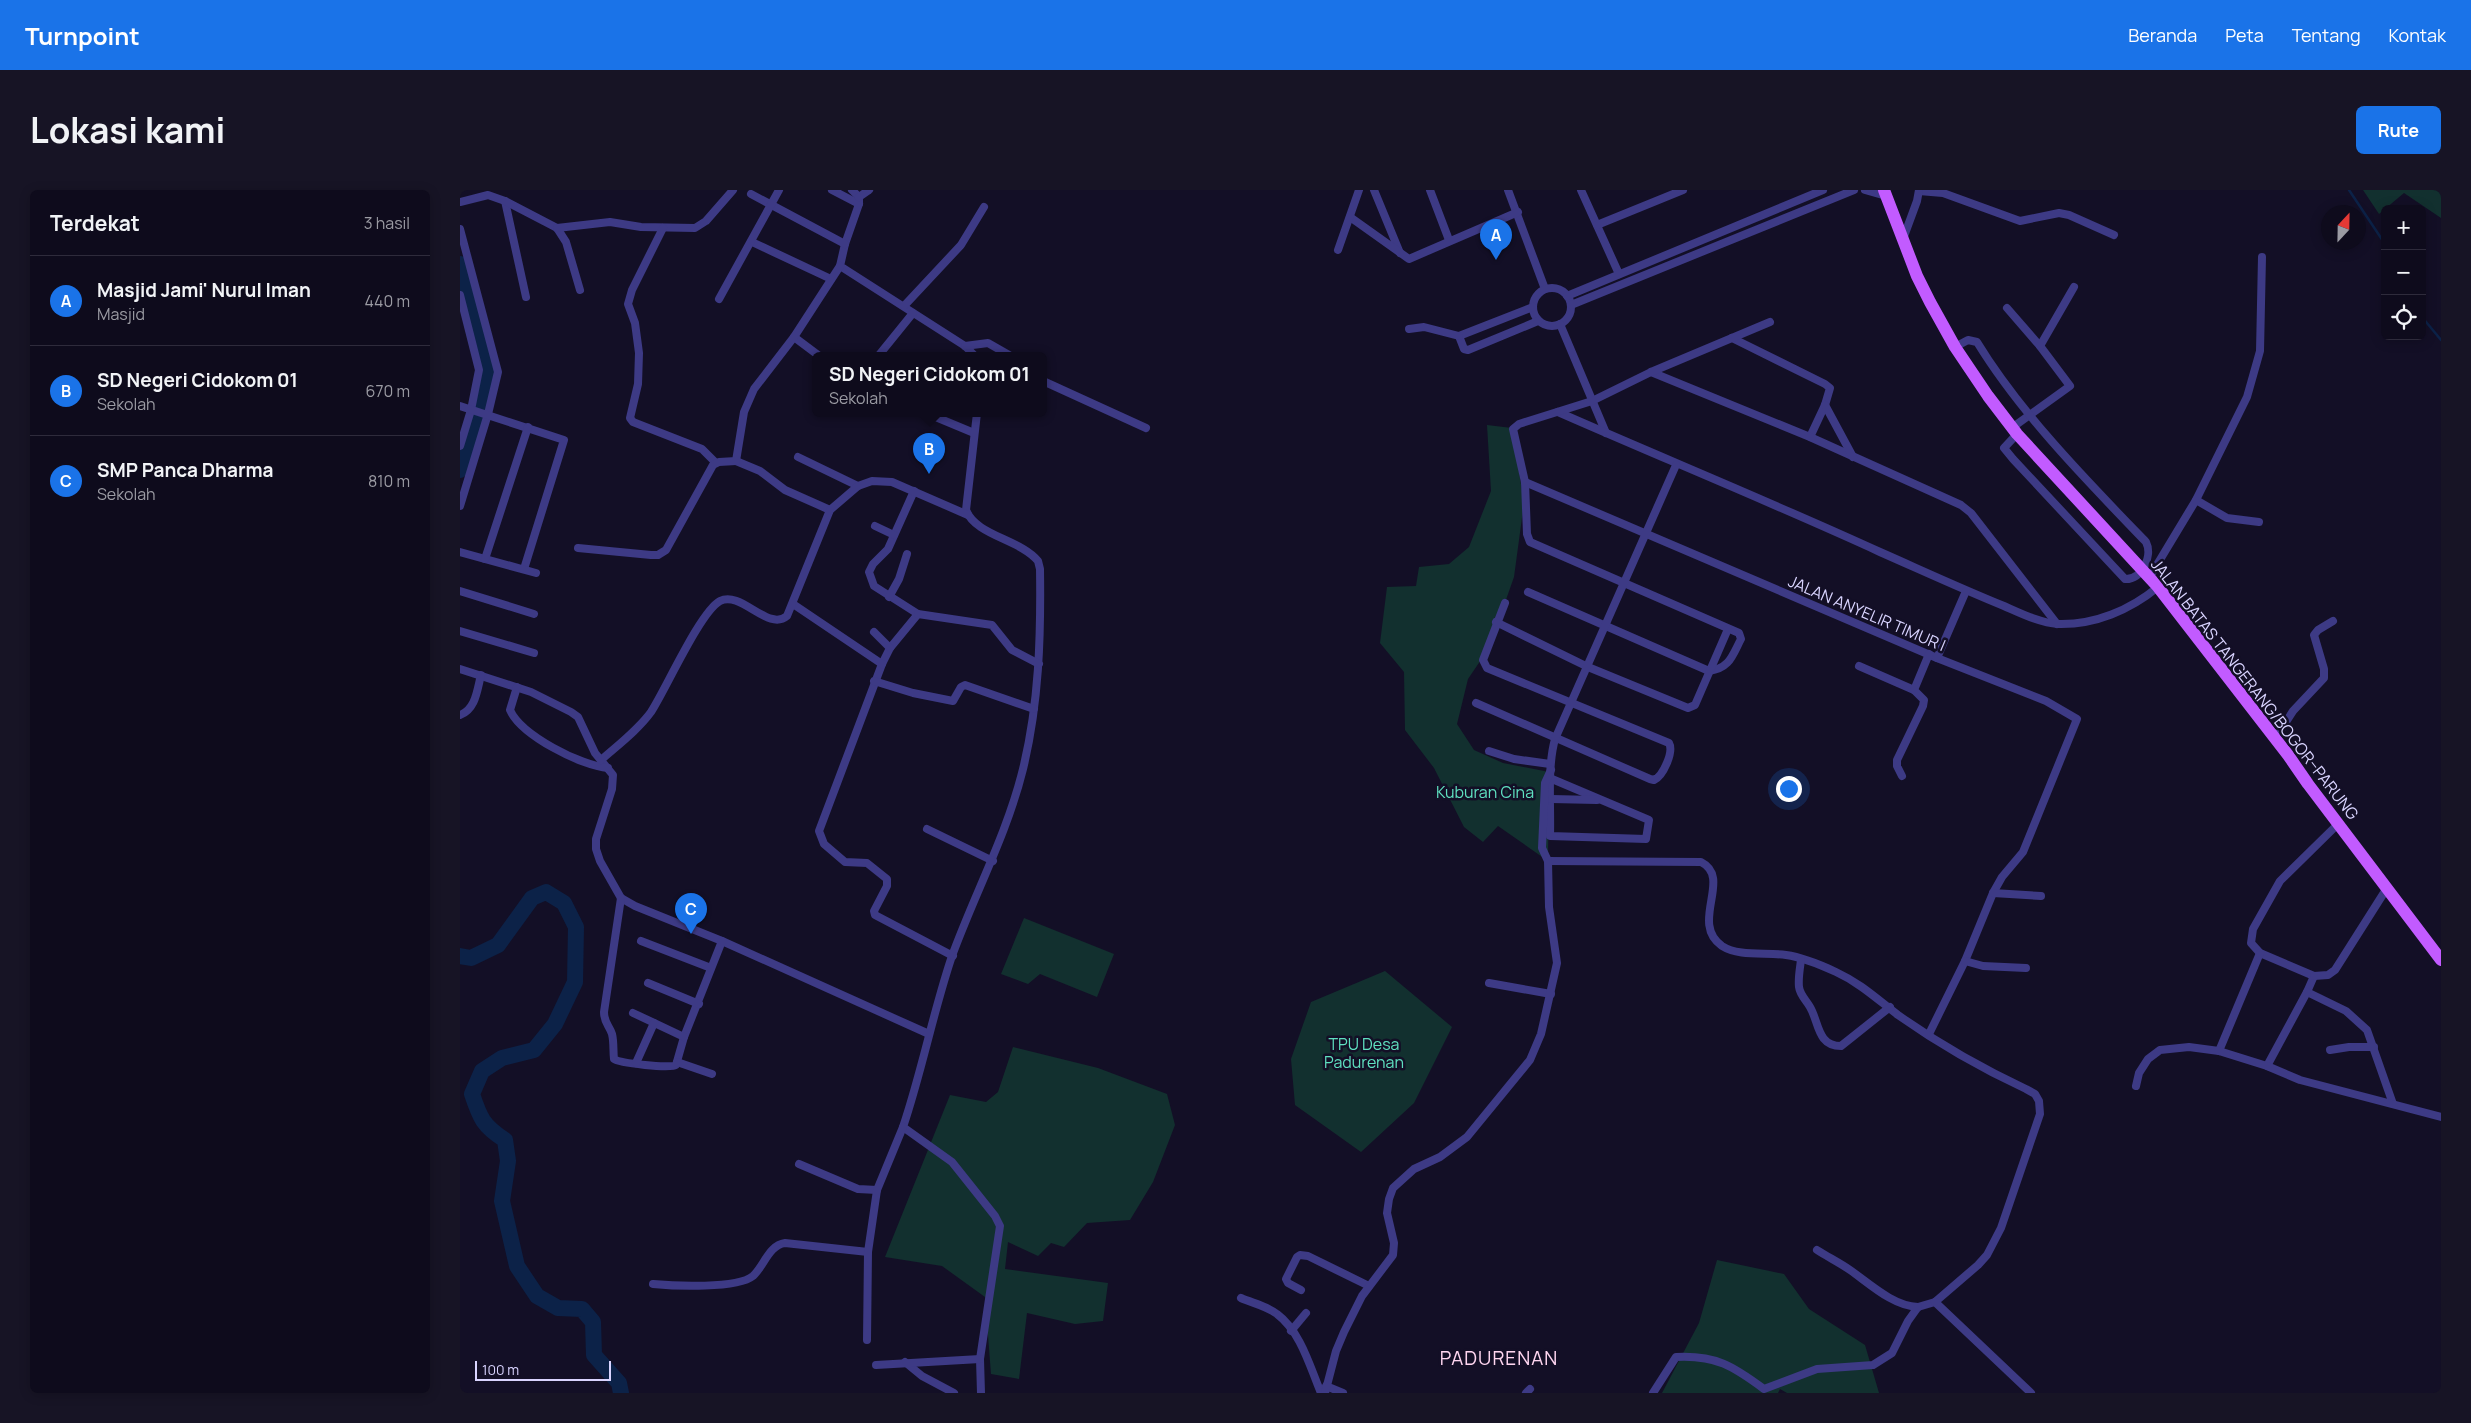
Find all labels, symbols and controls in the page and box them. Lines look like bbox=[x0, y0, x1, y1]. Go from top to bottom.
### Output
text: Turnpoint bbox=[25, 19, 140, 52]
text: Beranda bbox=[2128, 23, 2197, 47]
text: Peta bbox=[2225, 23, 2264, 47]
text: Tentang bbox=[2292, 23, 2361, 47]
text: Kontak bbox=[2389, 23, 2446, 47]
text: Lokasi kami bbox=[30, 106, 225, 154]
button: Rute bbox=[2356, 106, 2441, 154]
north arrow bbox=[2321, 205, 2366, 250]
map controls bbox=[2381, 205, 2426, 340]
button: + bbox=[2381, 205, 2426, 250]
text: Terdekat bbox=[50, 209, 140, 237]
text: 3 hasil bbox=[364, 212, 410, 234]
pin: A bbox=[1480, 219, 1512, 260]
button: − bbox=[2381, 250, 2426, 295]
text: Masjid Jami' Nurul Iman bbox=[97, 277, 311, 303]
text: A bbox=[61, 290, 71, 312]
text: 440 m bbox=[364, 290, 410, 312]
button: locate bbox=[2381, 295, 2426, 340]
text: Masjid bbox=[97, 303, 145, 325]
popup bbox=[812, 352, 1047, 417]
text: SD Negeri Cidokom 01 bbox=[829, 361, 1030, 387]
text: SD Negeri Cidokom 01 bbox=[97, 367, 298, 393]
text: B bbox=[61, 380, 71, 402]
text: 670 m bbox=[366, 380, 410, 402]
text: Sekolah bbox=[829, 387, 888, 409]
text: Sekolah bbox=[97, 393, 156, 415]
pin: B bbox=[913, 433, 945, 474]
text: SMP Panca Dharma bbox=[97, 457, 273, 483]
text: C bbox=[60, 470, 72, 492]
text: 810 m bbox=[368, 470, 410, 492]
text: Sekolah bbox=[97, 483, 156, 505]
street label: JALAN BATAS TANGERANG/BOGOR–PARUNG bbox=[2146, 554, 2364, 824]
street label: JALAN ANYELIR TIMUR I bbox=[1785, 570, 1949, 656]
your location bbox=[1776, 776, 1802, 802]
park label: Kuburan Cina bbox=[1436, 781, 1534, 803]
pin: C bbox=[675, 893, 707, 934]
park label: TPU Desa Padurenan bbox=[1324, 1033, 1404, 1073]
district label: PADURENAN bbox=[1440, 1345, 1558, 1371]
scale bar bbox=[475, 1358, 611, 1381]
text: 100 m bbox=[482, 1360, 519, 1379]

